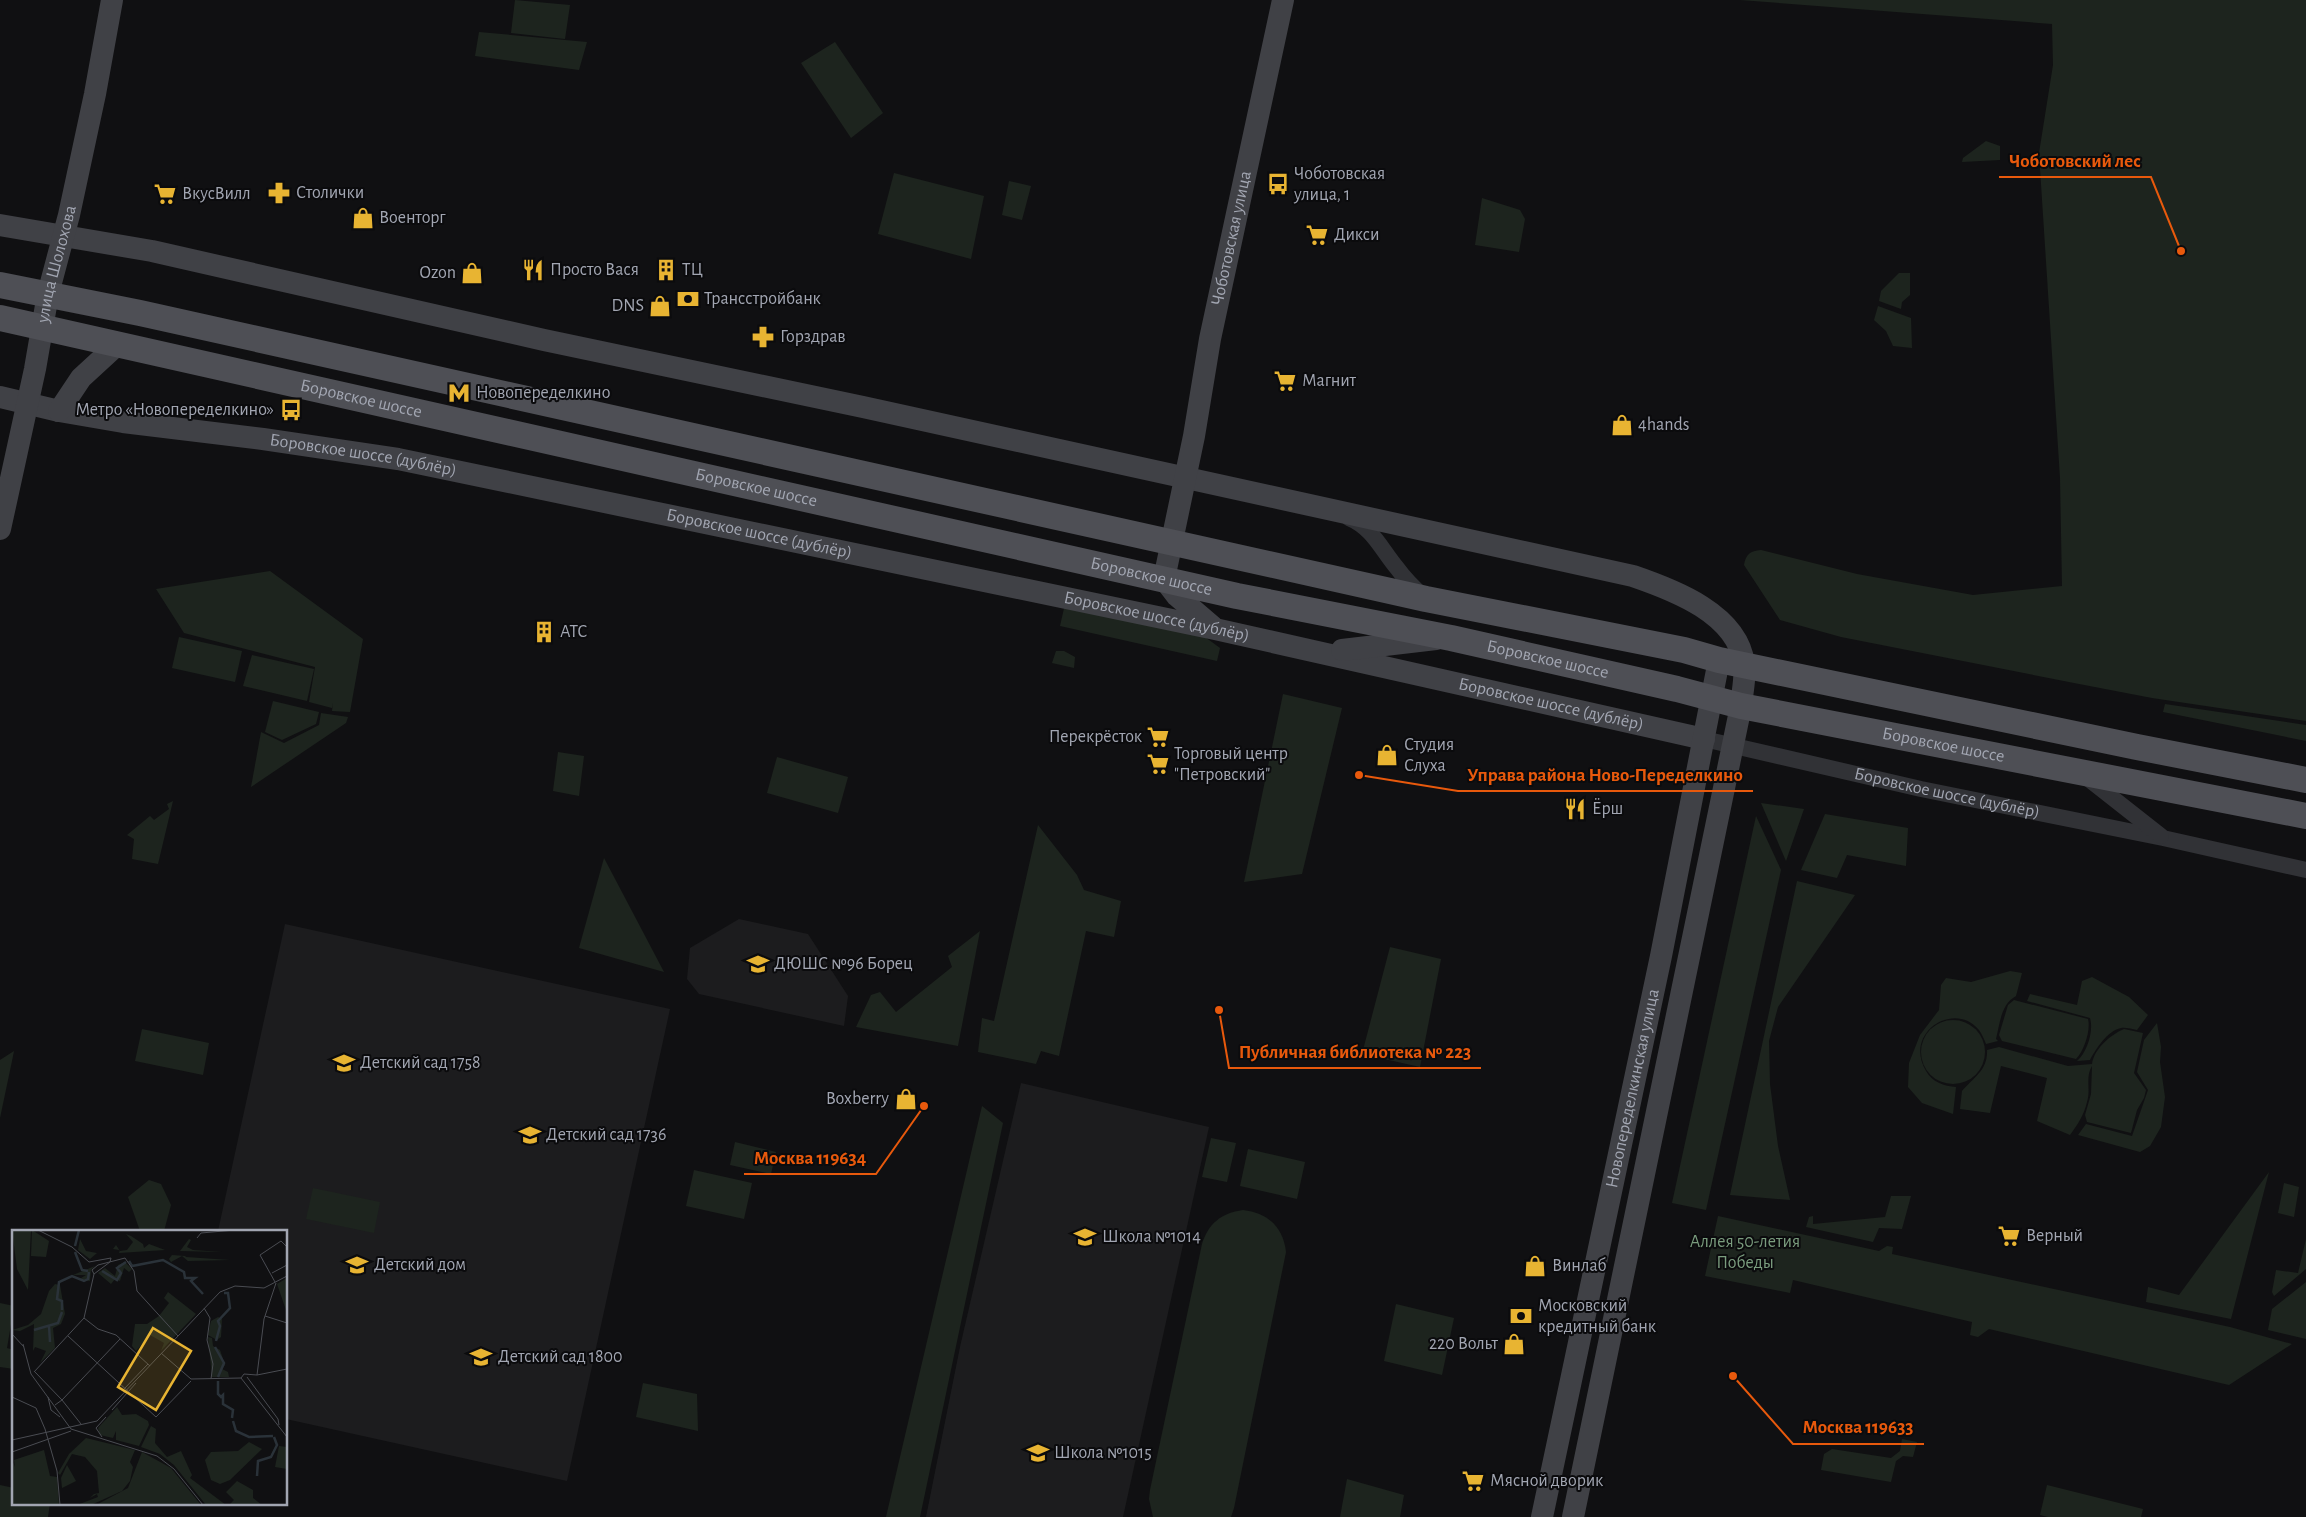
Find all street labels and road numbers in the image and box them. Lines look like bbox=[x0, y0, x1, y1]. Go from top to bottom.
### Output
street label: Чоботовская улица bbox=[1208, 169, 1255, 307]
street label: улица Шолохова bbox=[34, 204, 80, 325]
street label: Боровское шоссе bbox=[298, 377, 424, 422]
street label: Боровское шоссе (дублёр) bbox=[268, 431, 458, 480]
street label: Боровское шоссе bbox=[693, 466, 819, 510]
street label: Боровское шоссе (дублёр) bbox=[665, 506, 854, 562]
street label: Боровское шоссе bbox=[1089, 554, 1214, 599]
street label: Боровское шоссе (дублёр) bbox=[1062, 589, 1251, 645]
street label: Боровское шоссе bbox=[1485, 637, 1610, 682]
street label: Боровское шоссе (дублёр) bbox=[1457, 675, 1645, 734]
street label: Боровское шоссе bbox=[1881, 725, 2006, 766]
street label: Боровское шоссе (дублёр) bbox=[1852, 765, 2041, 822]
street label: Новопеределкинская улица bbox=[1603, 987, 1663, 1190]

